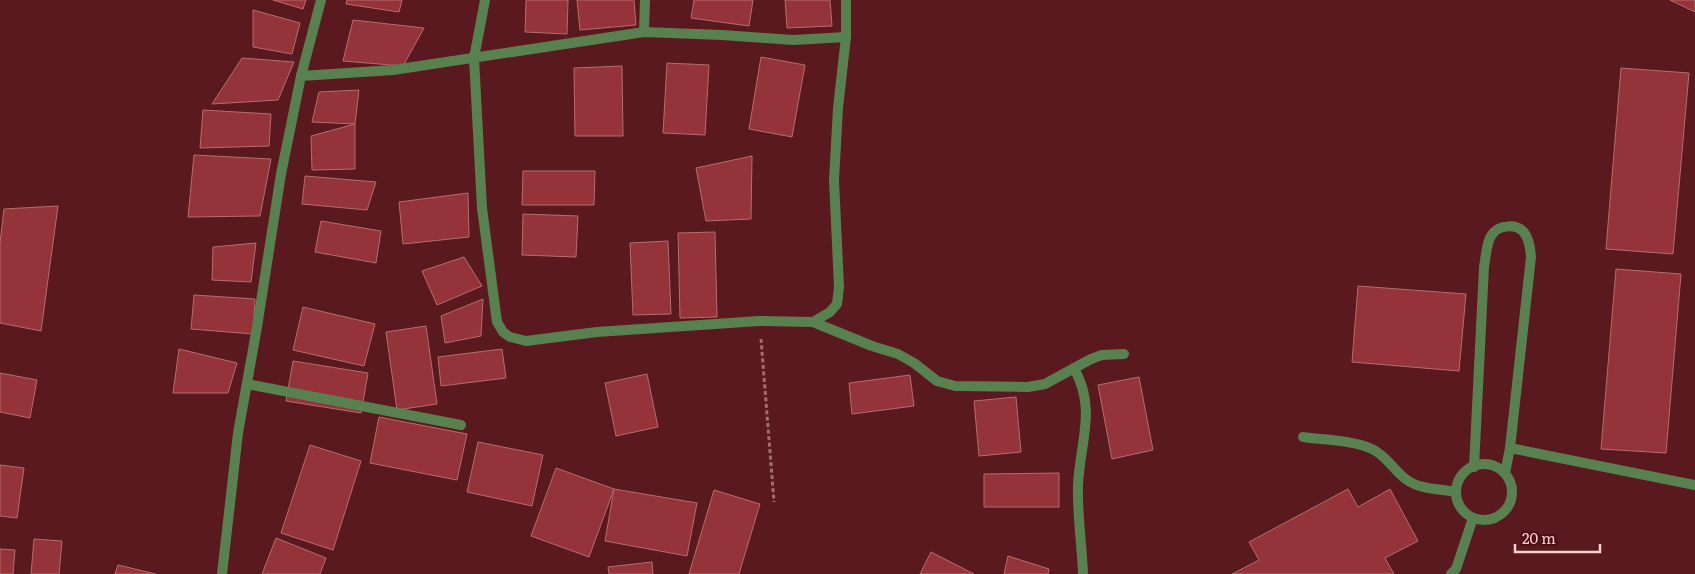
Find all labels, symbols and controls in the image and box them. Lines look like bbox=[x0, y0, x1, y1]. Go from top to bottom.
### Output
scale bar bbox=[1515, 522, 1600, 554]
text: 20 m bbox=[1522, 526, 1556, 549]

